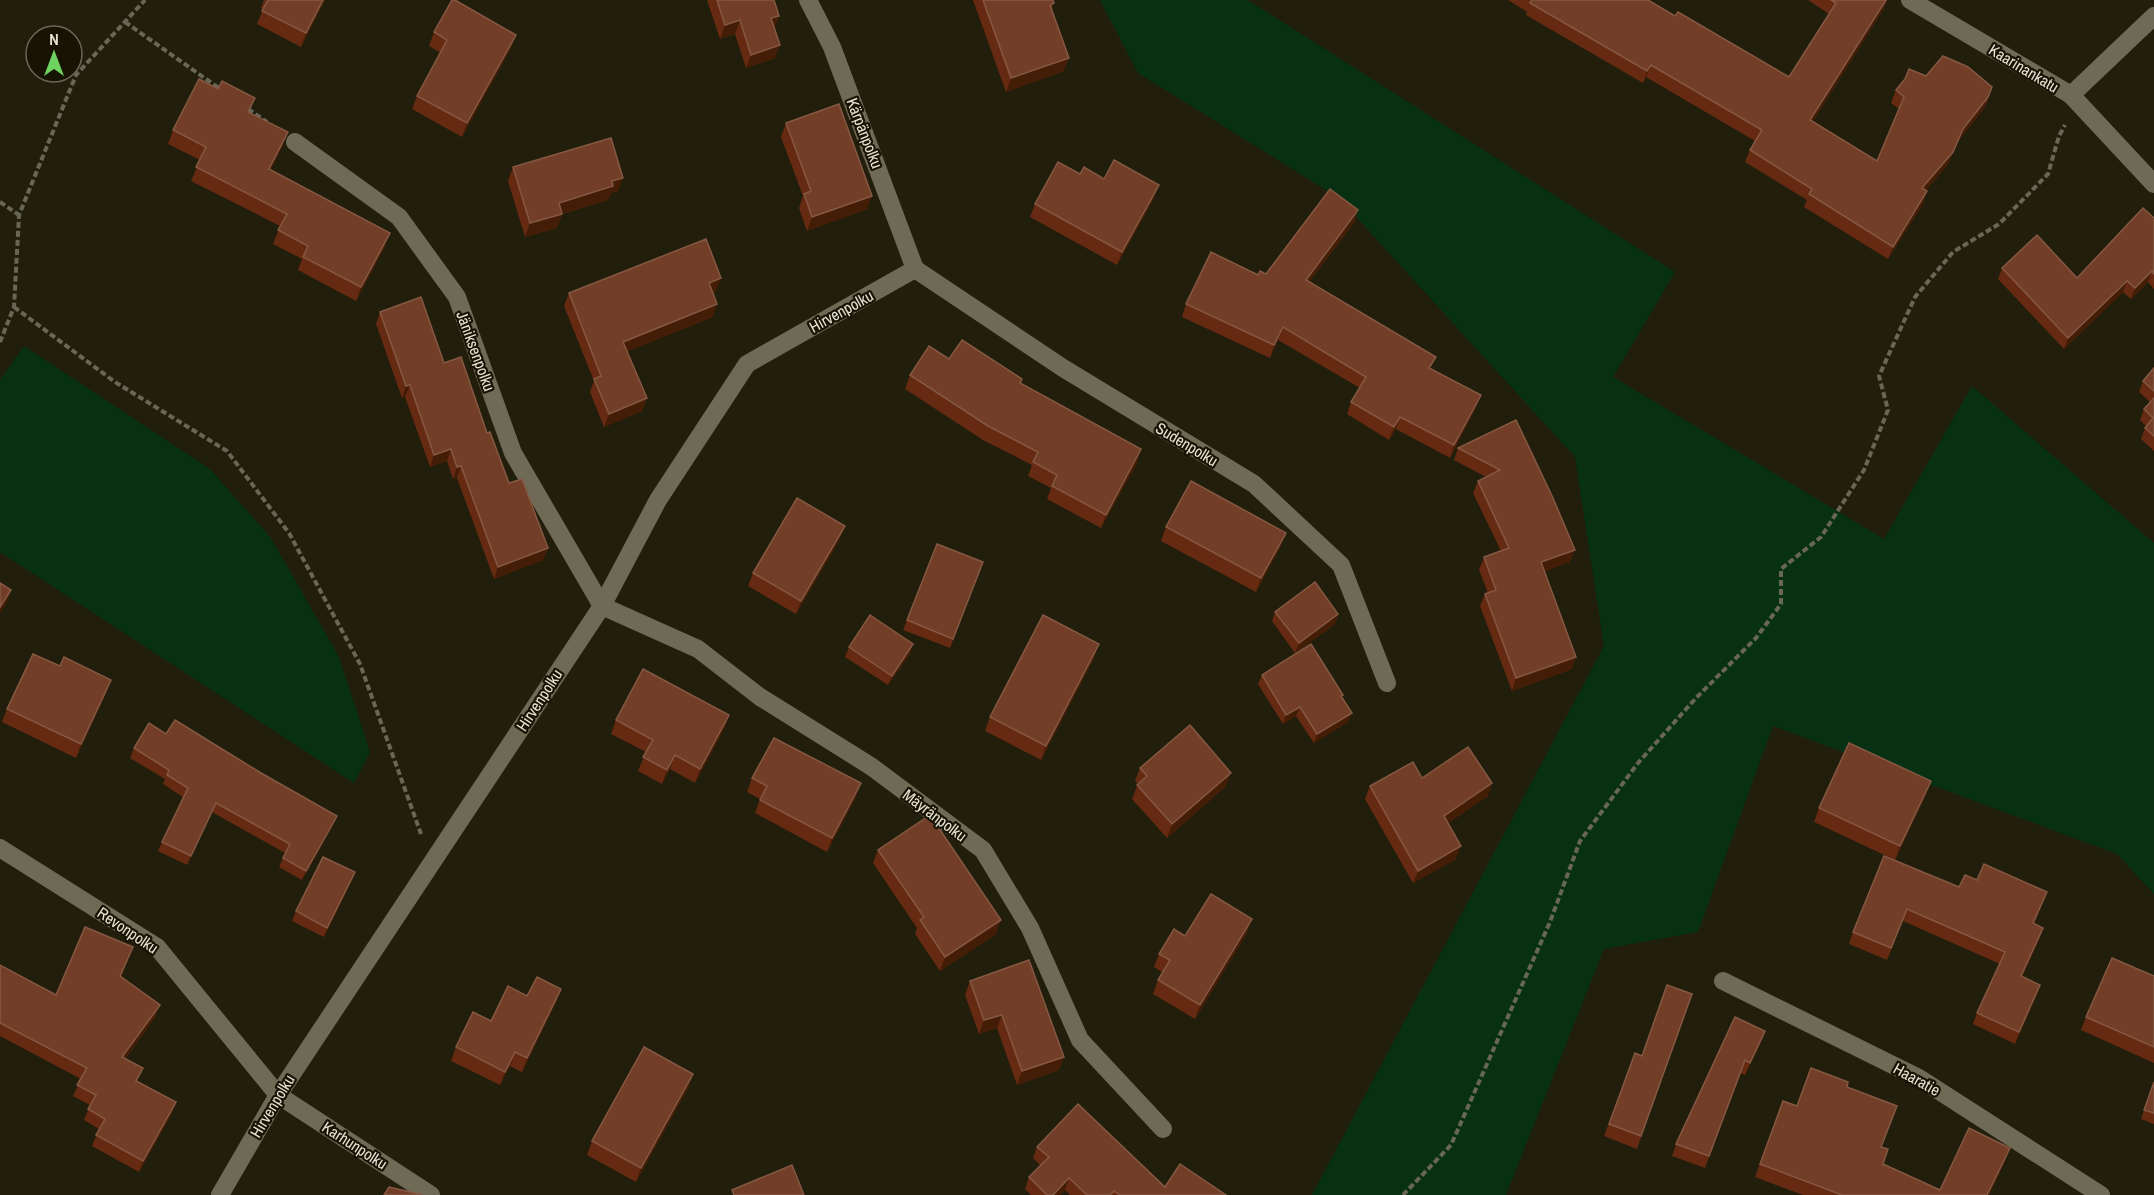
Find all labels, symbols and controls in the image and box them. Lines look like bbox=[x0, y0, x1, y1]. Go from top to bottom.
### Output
north arrow bbox=[24, 24, 84, 84]
text: N bbox=[49, 28, 59, 50]
street label: Kaarinankatu bbox=[1985, 38, 2063, 98]
street label: Kärpänpolku bbox=[842, 95, 888, 171]
street label: Hirvenpolku bbox=[805, 284, 877, 338]
street label: Jäniksenpolku bbox=[451, 308, 501, 394]
street label: Sudenpolku bbox=[1152, 417, 1222, 471]
street label: Hirvenpolku bbox=[511, 665, 567, 735]
street label: Mäyränpolku bbox=[898, 784, 972, 846]
street label: Revonpolku bbox=[93, 902, 163, 958]
street label: Haaratie bbox=[1890, 1057, 1944, 1101]
street label: Hirvenpolku bbox=[245, 1070, 299, 1142]
street label: Karhunpolku bbox=[318, 1116, 392, 1174]

